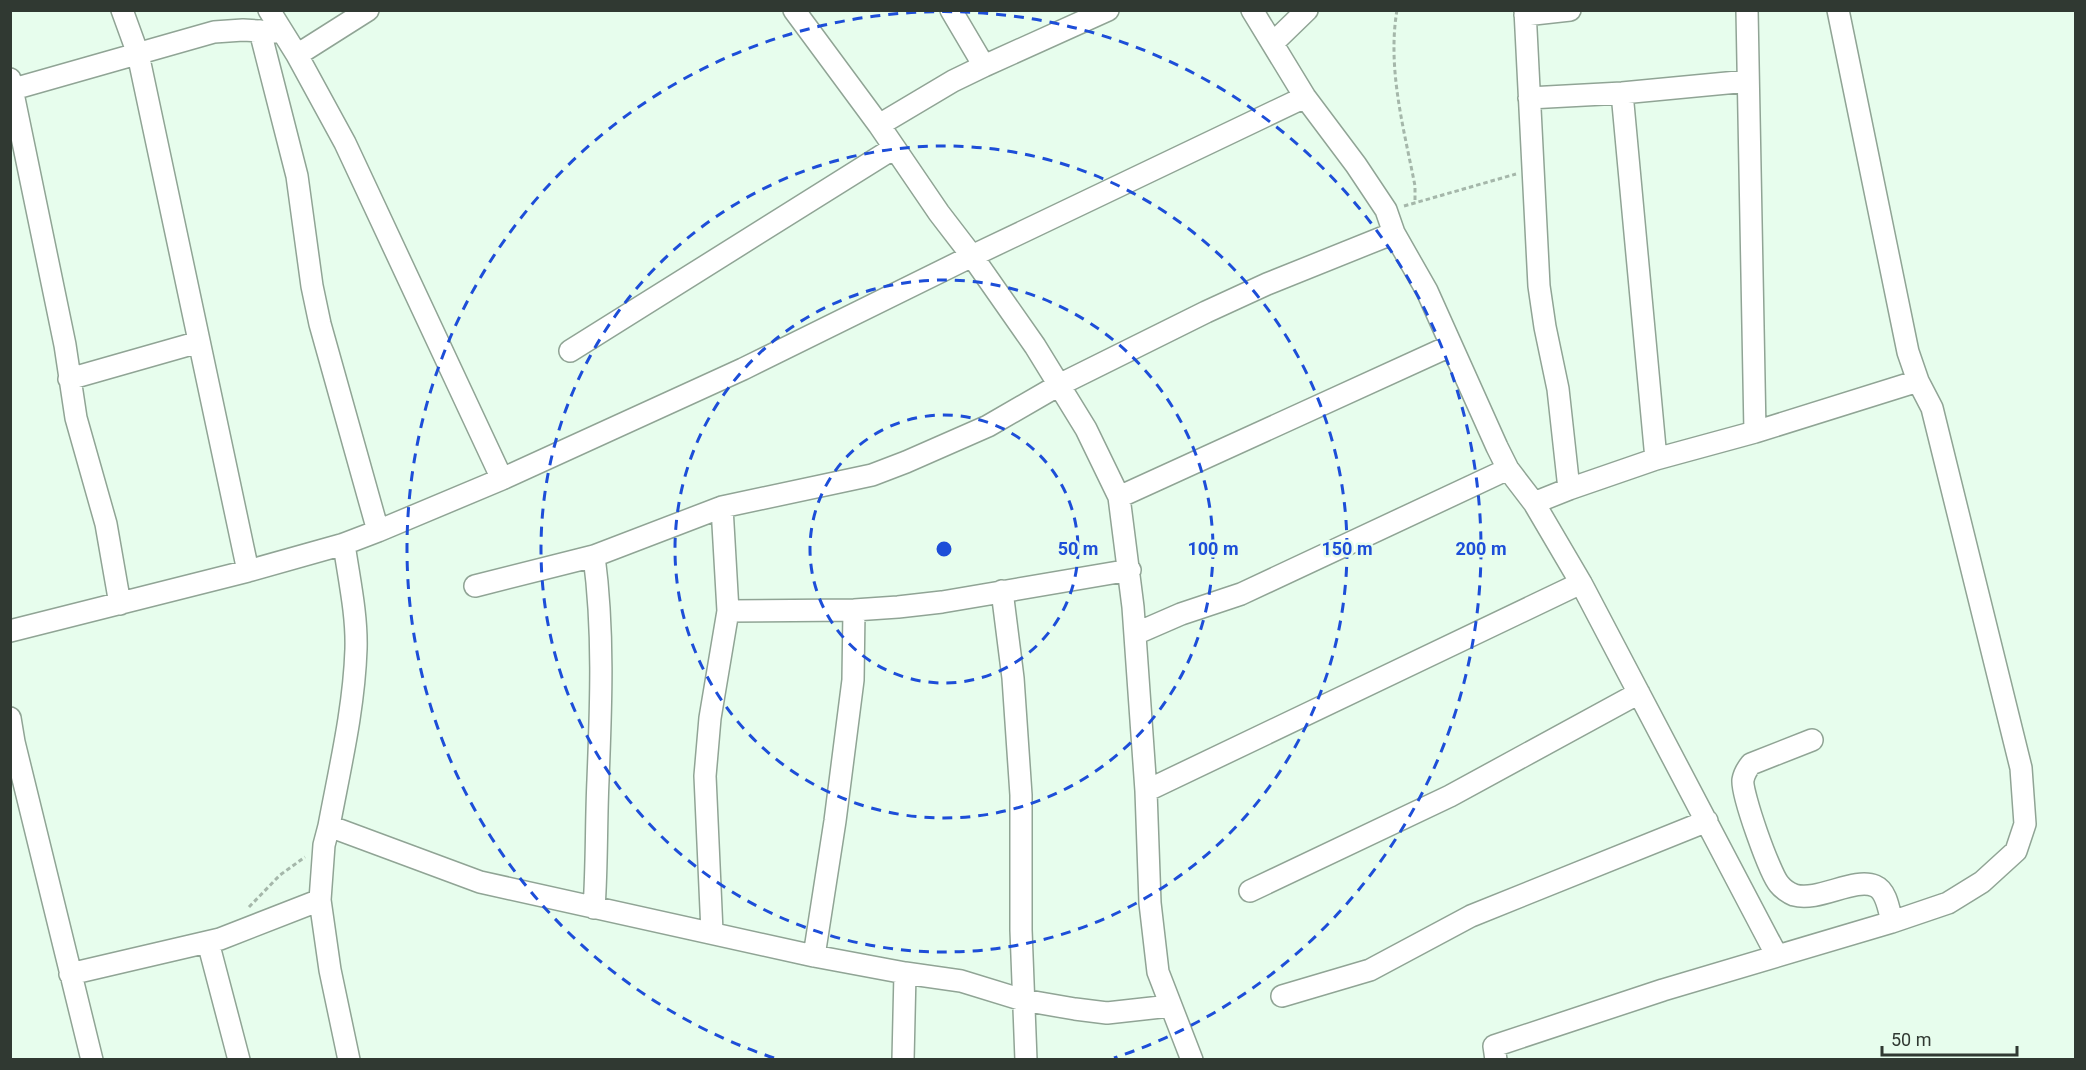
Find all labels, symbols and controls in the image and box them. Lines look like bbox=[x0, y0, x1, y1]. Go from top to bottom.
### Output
text: 50 m bbox=[1058, 538, 1098, 559]
text: 100 m bbox=[1187, 538, 1239, 559]
text: 150 m bbox=[1321, 538, 1373, 559]
text: 200 m bbox=[1455, 538, 1507, 559]
centre of rings bbox=[934, 539, 954, 559]
scale bar bbox=[1882, 1019, 2017, 1057]
text: 50 m bbox=[1891, 1029, 1931, 1050]

